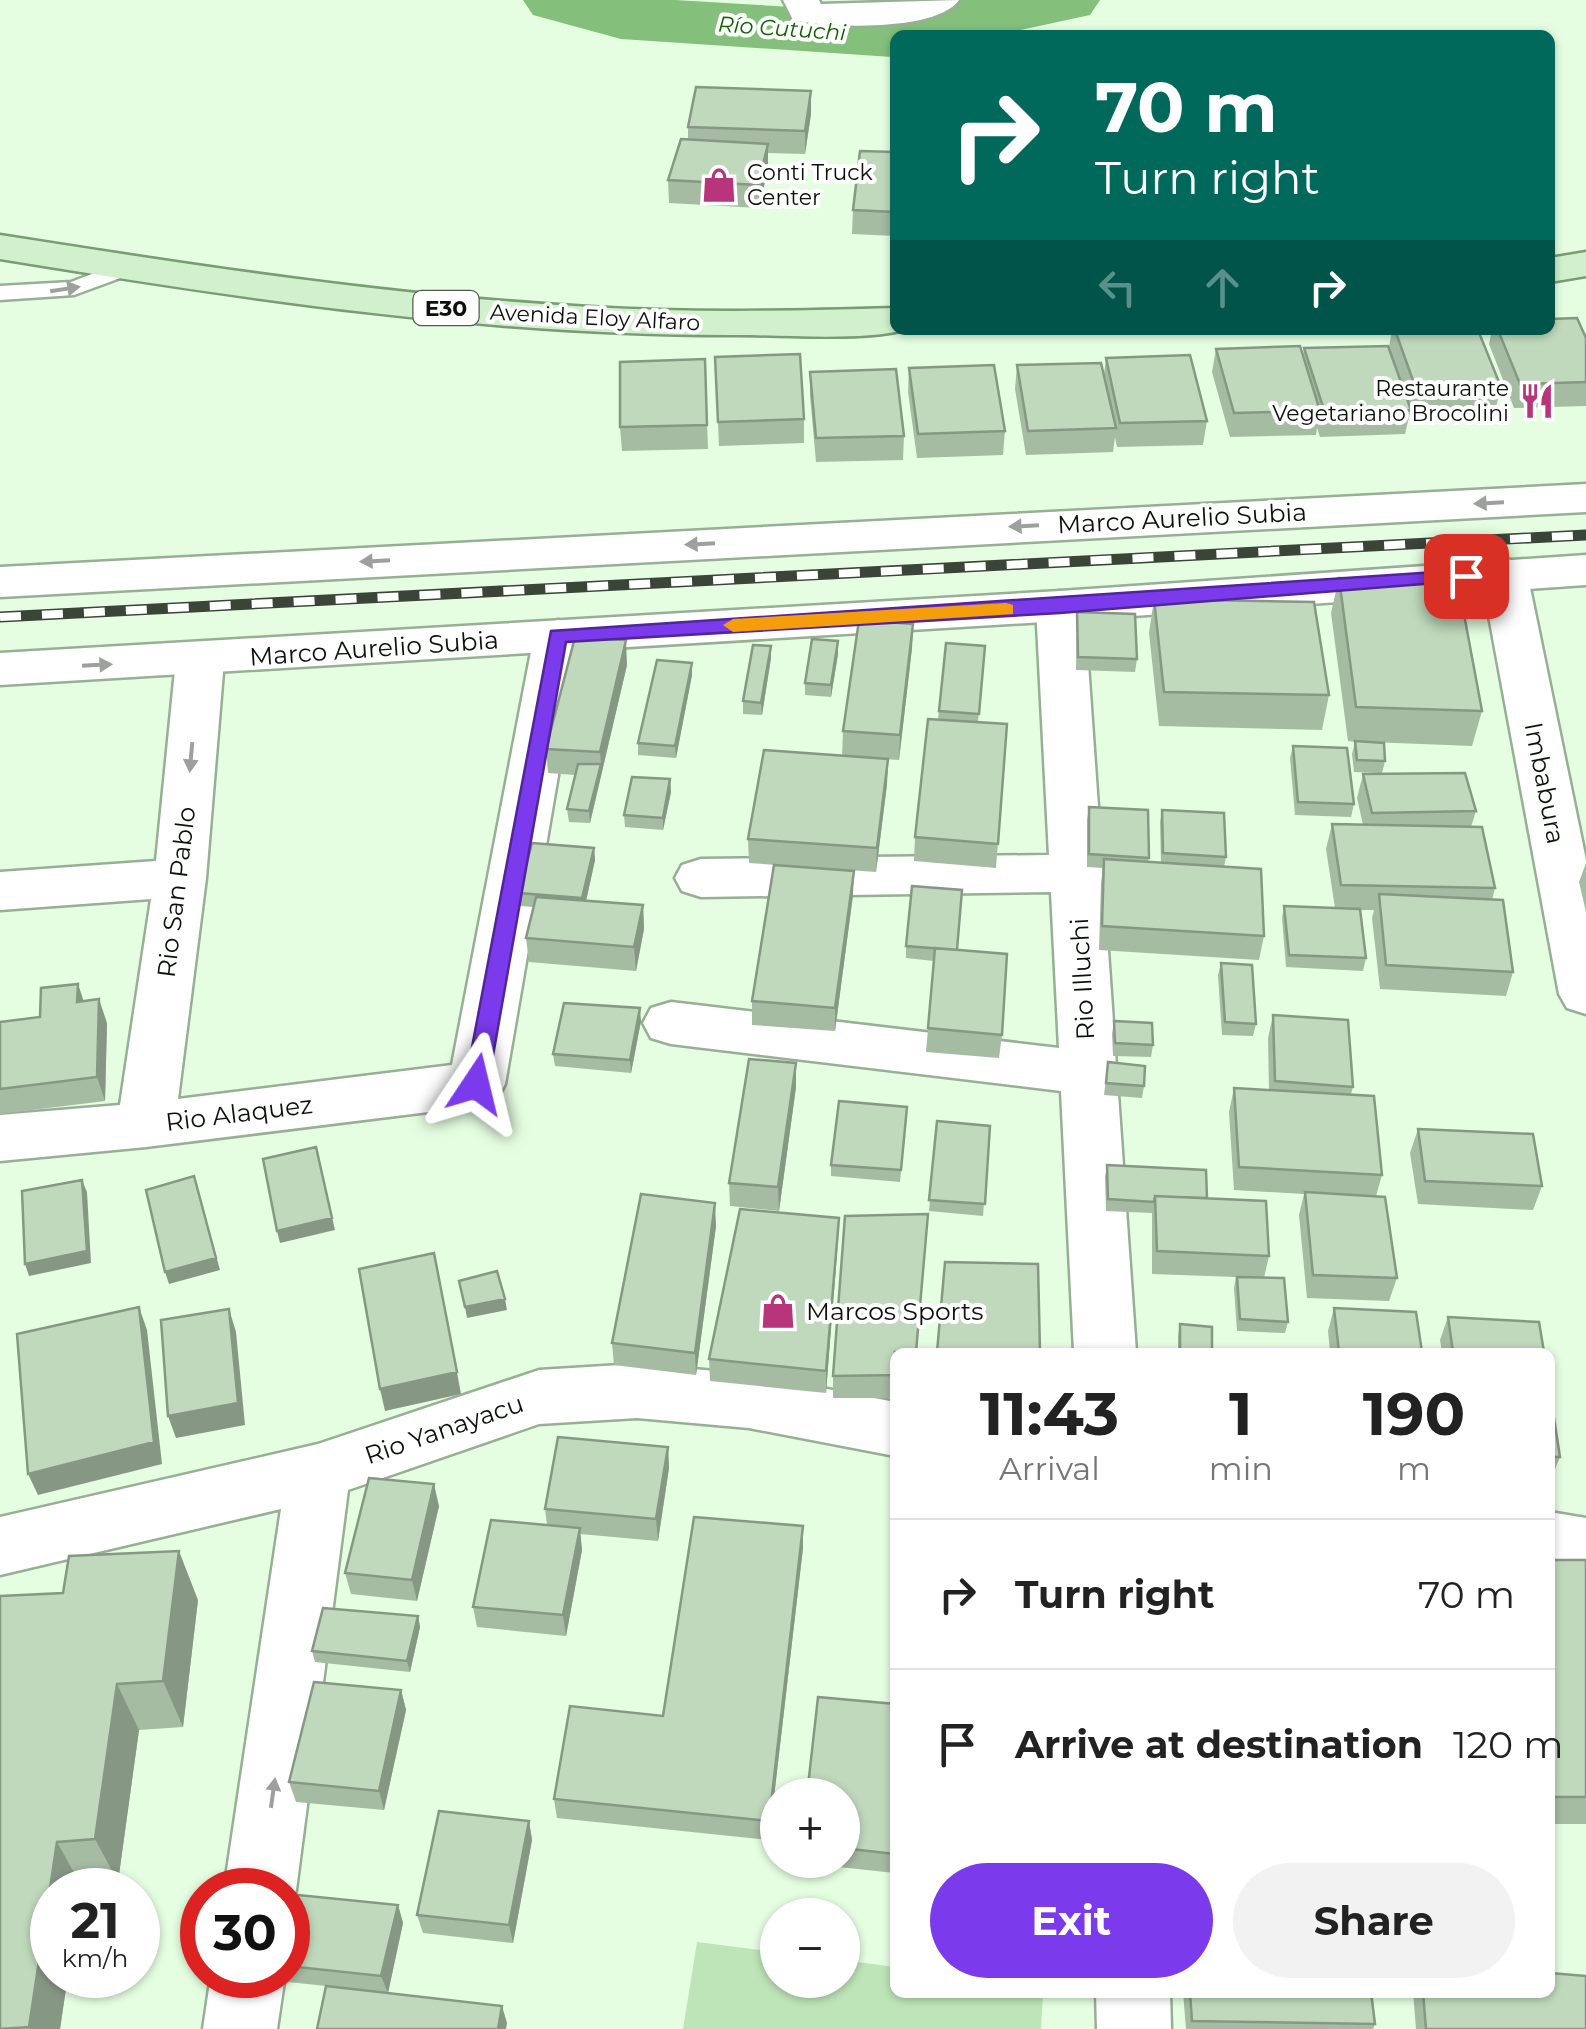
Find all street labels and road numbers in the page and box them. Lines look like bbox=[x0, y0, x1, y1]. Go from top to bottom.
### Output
road number: E30 bbox=[414, 291, 478, 325]
street label: Avenida Eloy Alfaro bbox=[489, 299, 701, 336]
street label: Marco Aurelio Subia bbox=[1056, 496, 1308, 540]
street label: Marco Aurelio Subia bbox=[248, 624, 500, 672]
street label: Imbabura bbox=[1519, 720, 1571, 846]
street label: Rio San Pablo bbox=[151, 805, 201, 979]
street label: Rio Illuchi bbox=[1064, 917, 1100, 1041]
street label: Rio Alaquez bbox=[164, 1089, 314, 1137]
street label: Rio Yanayacu bbox=[361, 1388, 527, 1470]

